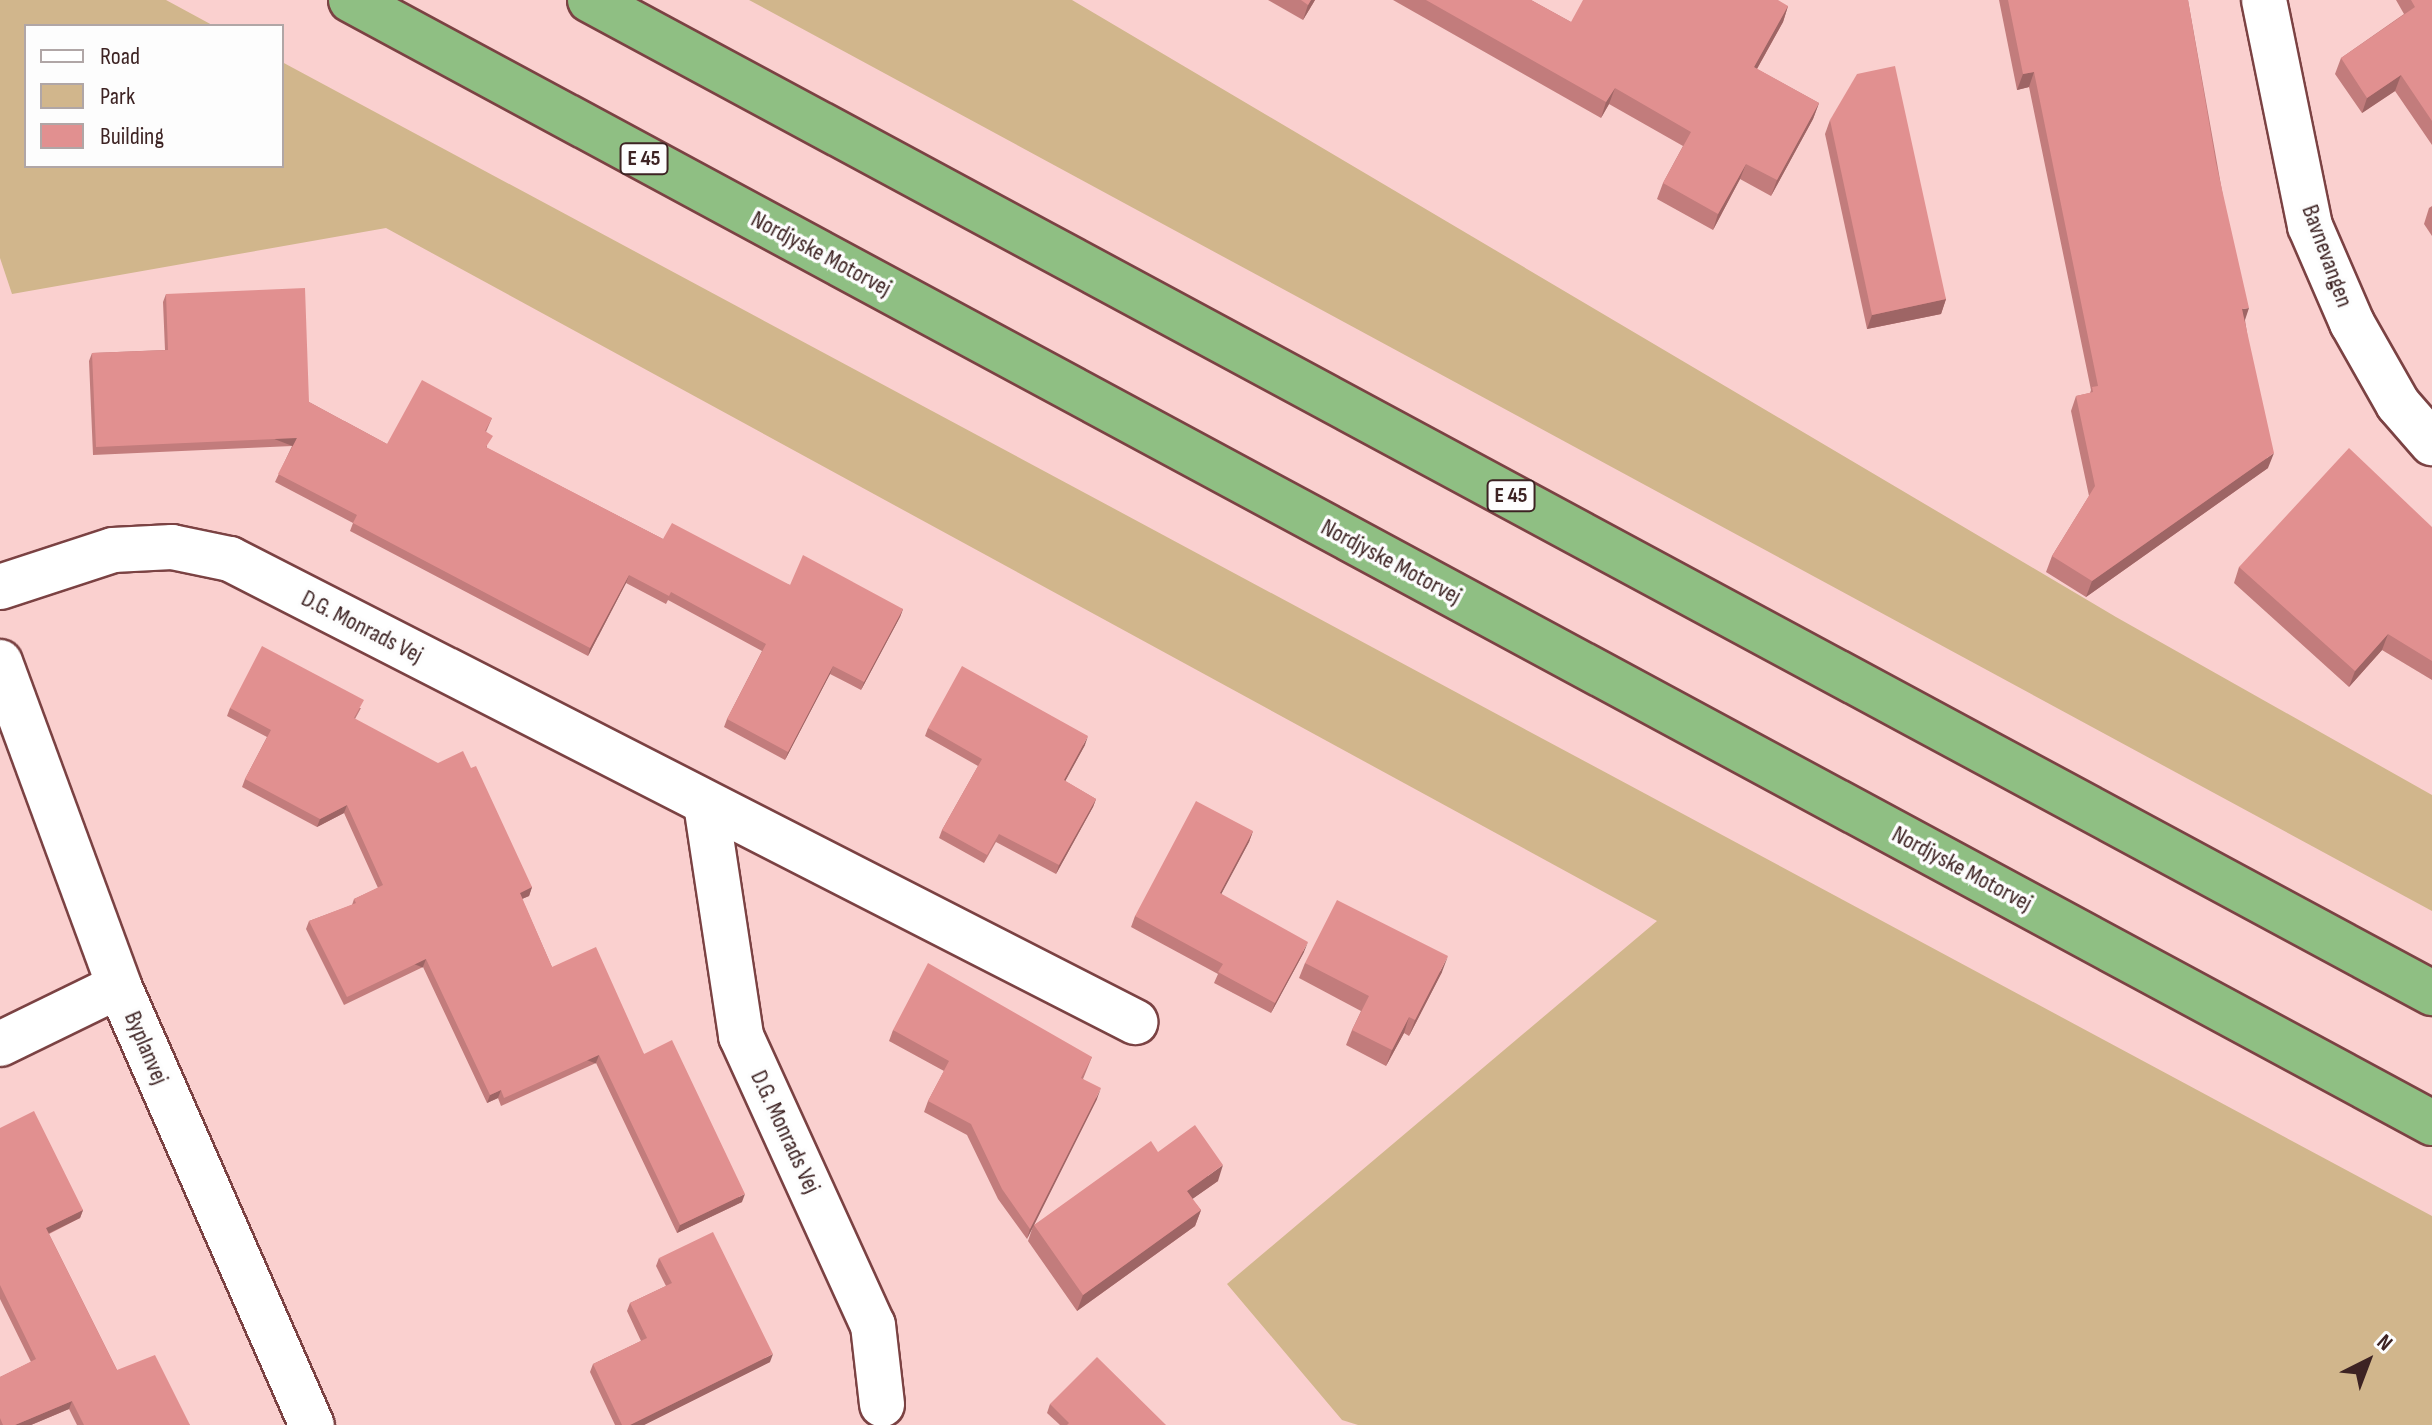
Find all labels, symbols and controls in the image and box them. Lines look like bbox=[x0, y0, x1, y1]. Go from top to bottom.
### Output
legend bbox=[24, 24, 284, 168]
text: Road bbox=[100, 42, 140, 71]
text: Park bbox=[100, 82, 135, 111]
text: Building bbox=[100, 122, 164, 151]
road number: E 45 bbox=[618, 141, 670, 177]
street label: Bavnevangen bbox=[2295, 201, 2359, 311]
street label: Nordjyske Motorvej bbox=[746, 205, 896, 303]
road number: E 45 bbox=[1485, 478, 1537, 514]
street label: Nordjyske Motorvej bbox=[1316, 513, 1466, 611]
street label: D.G. Monrads Vej bbox=[297, 584, 427, 670]
street label: Nordjyske Motorvej bbox=[1887, 820, 2037, 918]
street label: Byplanvej bbox=[118, 1007, 174, 1089]
street label: D.G. Monrads Vej bbox=[744, 1066, 826, 1198]
north arrow bbox=[2328, 1321, 2408, 1401]
text: N bbox=[2371, 1329, 2398, 1357]

